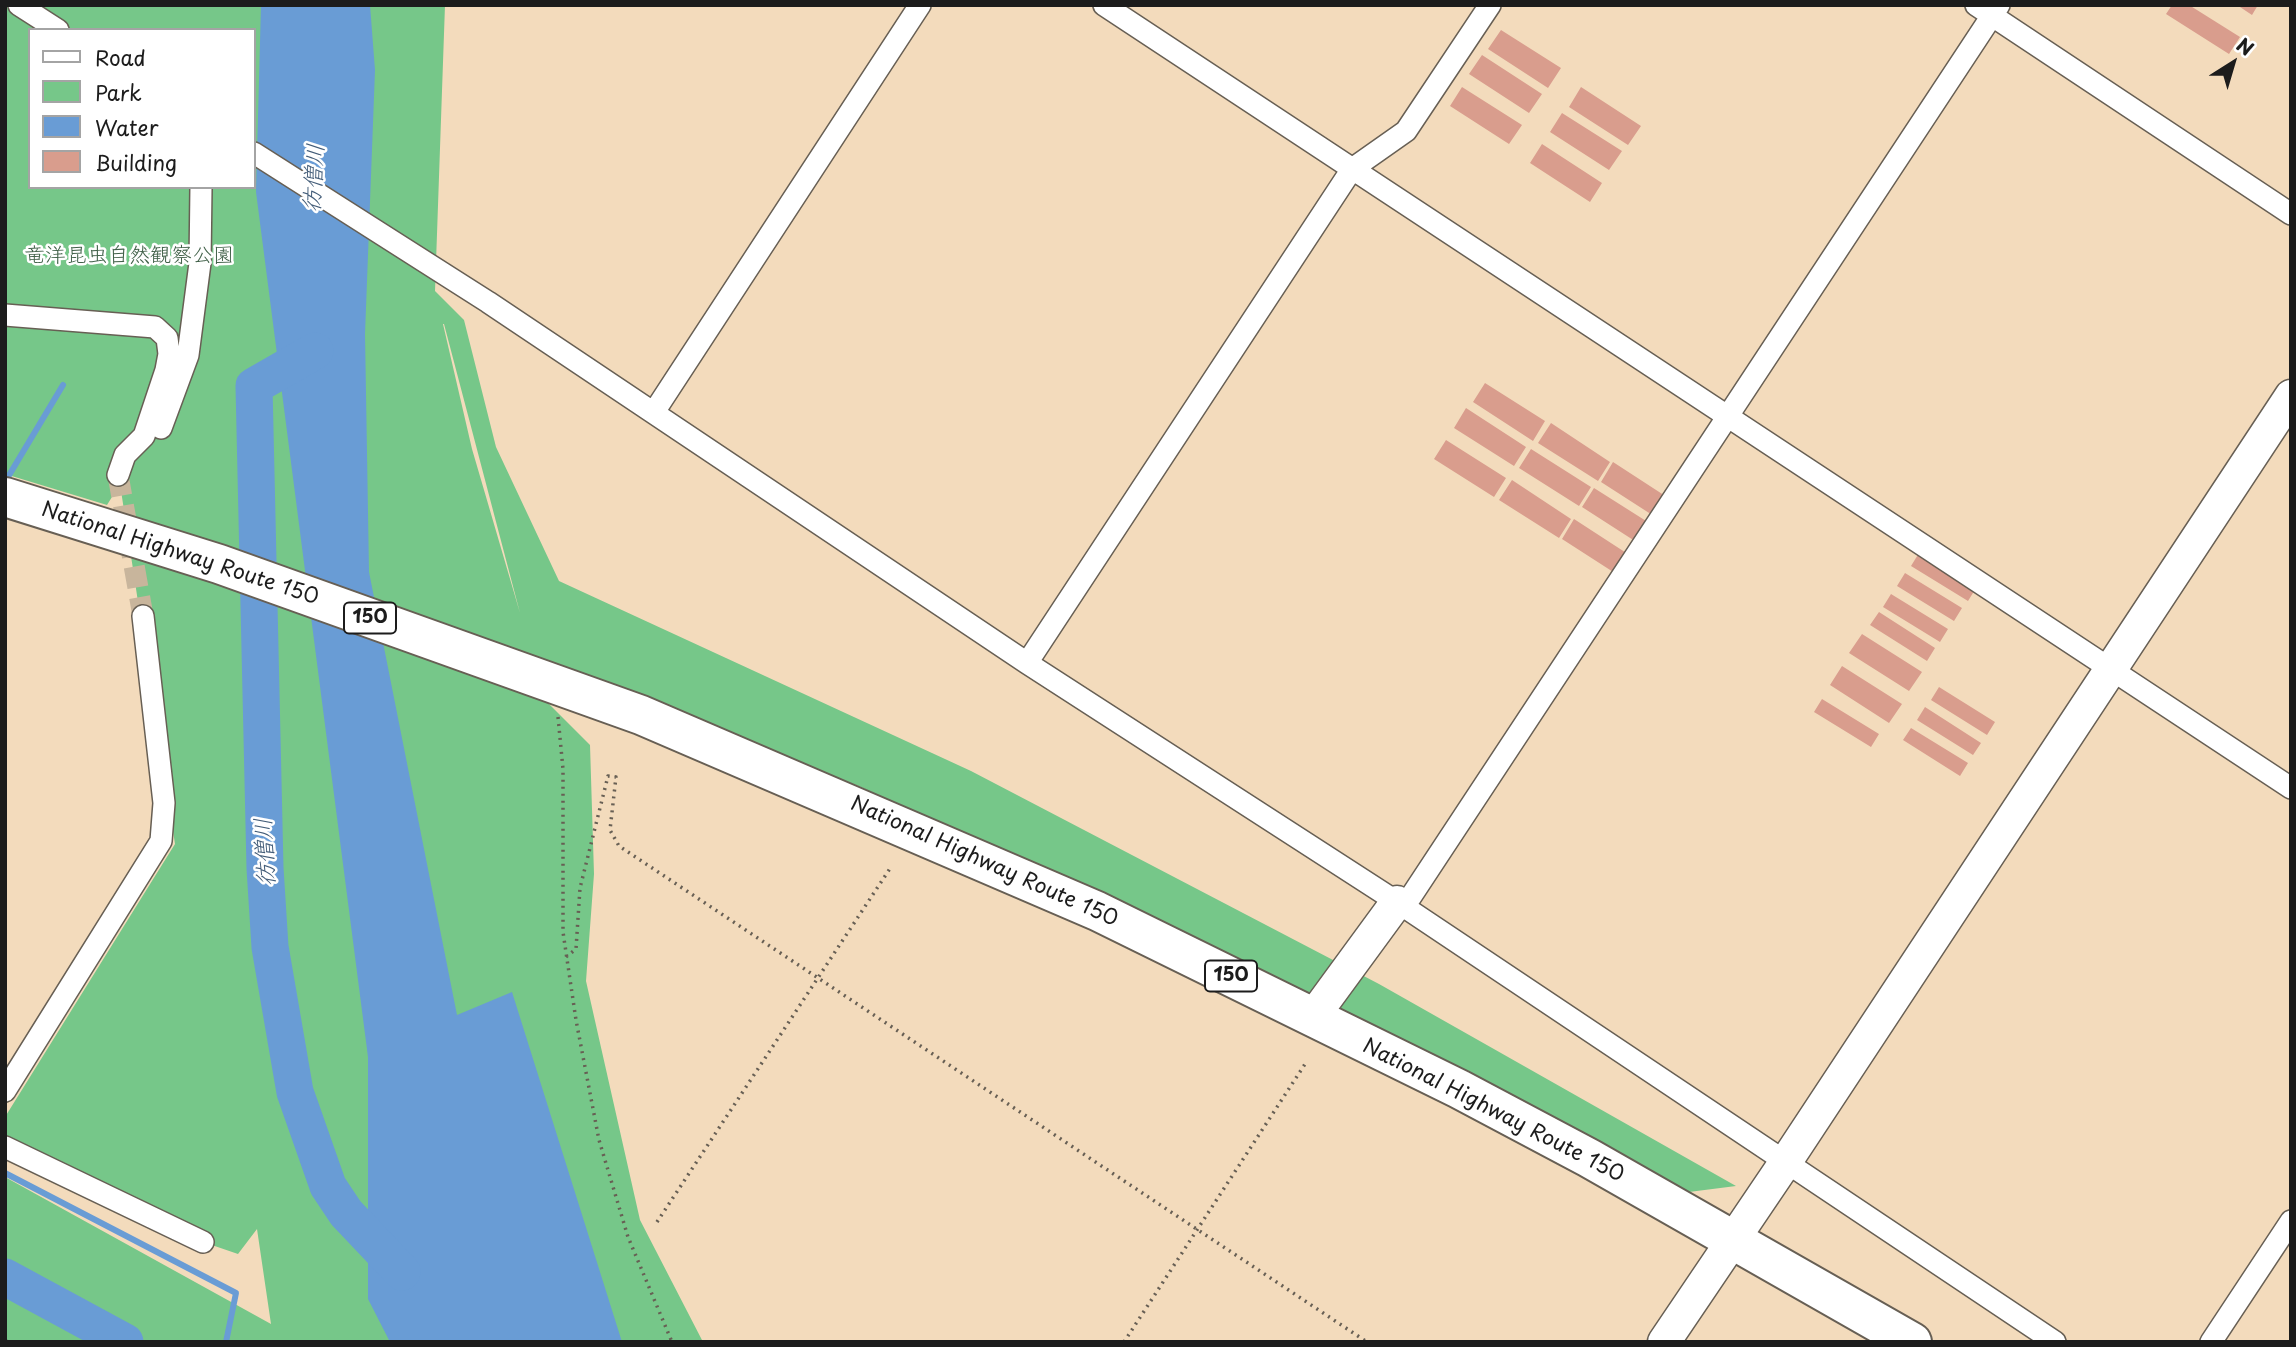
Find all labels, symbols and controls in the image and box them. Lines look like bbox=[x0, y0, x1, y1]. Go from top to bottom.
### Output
legend bbox=[28, 28, 256, 189]
north arrow bbox=[2198, 28, 2268, 98]
text: N bbox=[2231, 31, 2260, 62]
text: Road bbox=[95, 41, 146, 73]
text: Park bbox=[95, 76, 142, 108]
text: Water bbox=[95, 111, 158, 143]
water label: 彷僧川 bbox=[299, 143, 331, 213]
text: Building bbox=[95, 146, 177, 178]
park label: 竜洋昆虫自然観察公園 bbox=[24, 243, 234, 269]
street label: National Highway Route 150 bbox=[38, 497, 322, 611]
road number: 150 bbox=[344, 603, 396, 634]
street label: National Highway Route 150 bbox=[846, 791, 1122, 933]
water label: 彷僧川 bbox=[250, 817, 282, 887]
road number: 150 bbox=[1205, 960, 1257, 992]
street label: National Highway Route 150 bbox=[1358, 1034, 1628, 1188]

